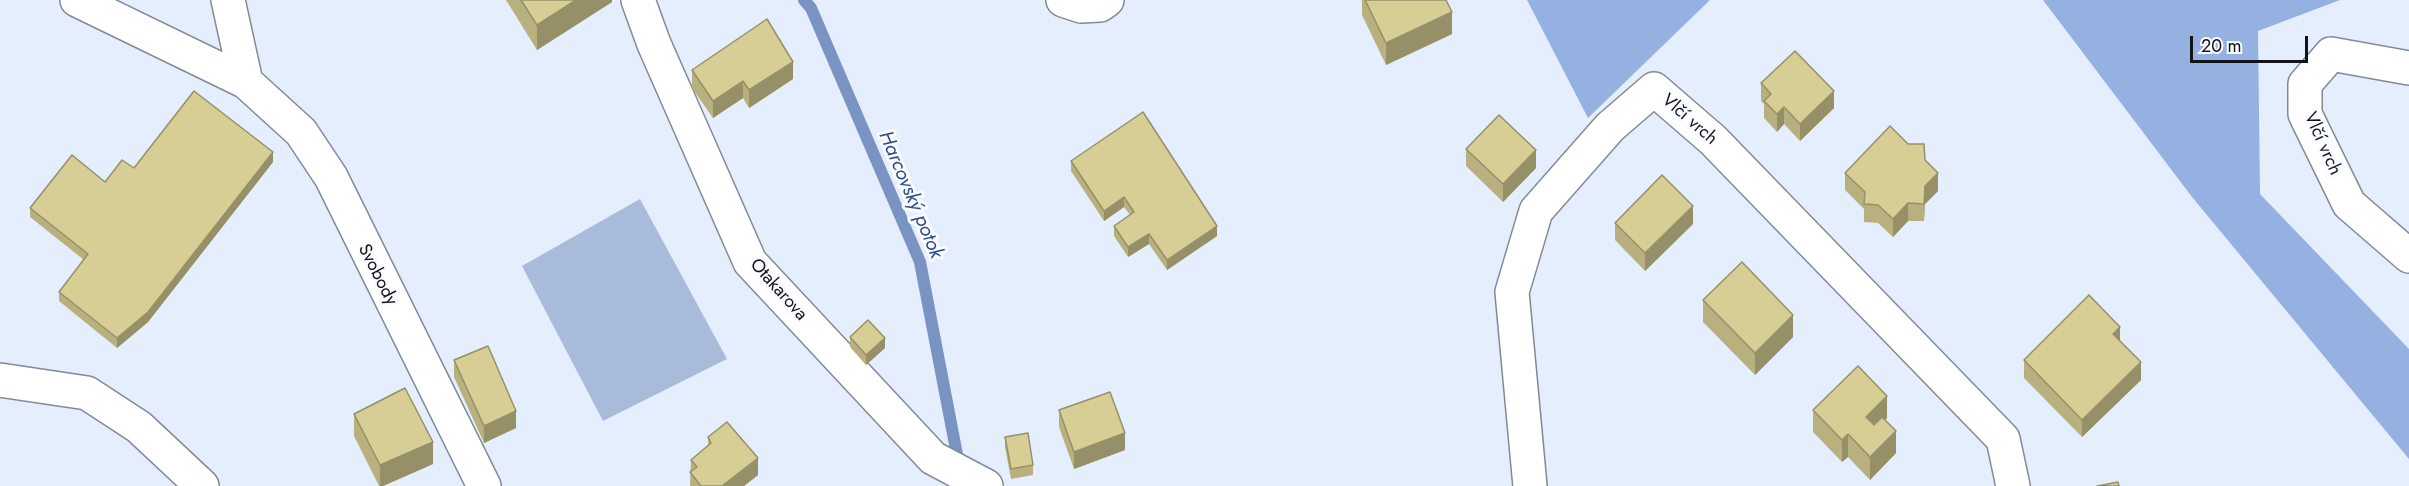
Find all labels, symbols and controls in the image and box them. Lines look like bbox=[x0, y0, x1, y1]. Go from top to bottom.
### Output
scale bar bbox=[2193, 24, 2312, 62]
text: 20 m bbox=[2201, 33, 2241, 59]
street label: Vlčí vrch bbox=[1657, 90, 1721, 150]
street label: Vlčí vrch bbox=[2299, 109, 2345, 179]
water label: Harcovský potok bbox=[872, 128, 948, 262]
street label: Svobody bbox=[352, 241, 402, 309]
street label: Otakarova bbox=[745, 255, 811, 325]

